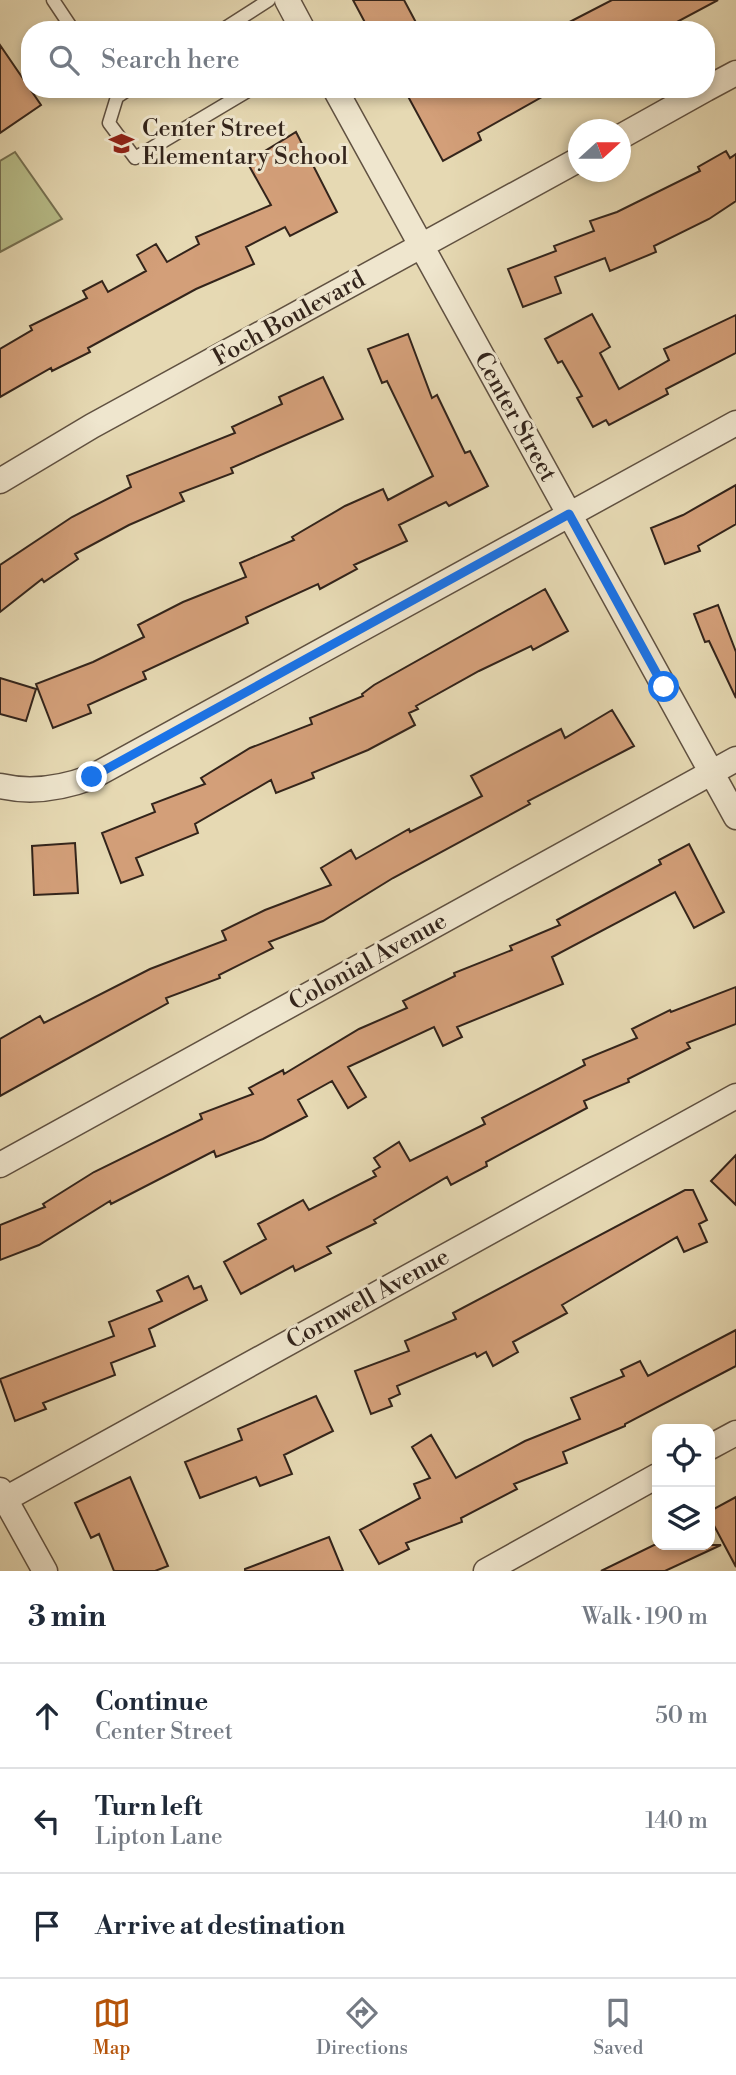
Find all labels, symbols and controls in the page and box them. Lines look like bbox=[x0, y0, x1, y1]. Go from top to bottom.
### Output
search box bbox=[21, 21, 715, 98]
icon: search bbox=[45, 41, 83, 79]
text: Search here bbox=[101, 44, 240, 76]
place label: Center Street Elementary School bbox=[142, 114, 348, 172]
north arrow bbox=[568, 119, 631, 182]
school or university icon: Center Street Elementary School bbox=[108, 129, 136, 157]
street label: Foch Boulevard bbox=[208, 265, 371, 373]
street label: Center Street bbox=[467, 347, 563, 488]
route start bbox=[648, 671, 679, 702]
route end bbox=[76, 761, 107, 792]
street label: Colonial Avenue bbox=[284, 906, 452, 1018]
street label: Cornwell Avenue bbox=[281, 1242, 455, 1356]
map controls bbox=[652, 1424, 715, 1550]
button: locate bbox=[652, 1424, 715, 1487]
button: layers bbox=[652, 1487, 715, 1550]
text: 3 min bbox=[28, 1598, 106, 1636]
text: Walk · 190 m bbox=[582, 1603, 708, 1631]
text: Continue bbox=[95, 1686, 208, 1718]
icon: ahead bbox=[28, 1697, 66, 1735]
text: 50 m bbox=[655, 1702, 708, 1730]
text: Center Street bbox=[95, 1718, 233, 1746]
text: Turn left bbox=[95, 1791, 203, 1823]
icon: left bbox=[28, 1802, 66, 1840]
text: 140 m bbox=[645, 1807, 708, 1835]
text: Lipton Lane bbox=[95, 1823, 223, 1851]
icon: arrive bbox=[28, 1907, 66, 1945]
text: Arrive at destination bbox=[95, 1910, 345, 1942]
tab: Map bbox=[93, 1994, 131, 2060]
tab: Directions bbox=[316, 1994, 408, 2060]
tab: Saved bbox=[593, 1994, 643, 2060]

